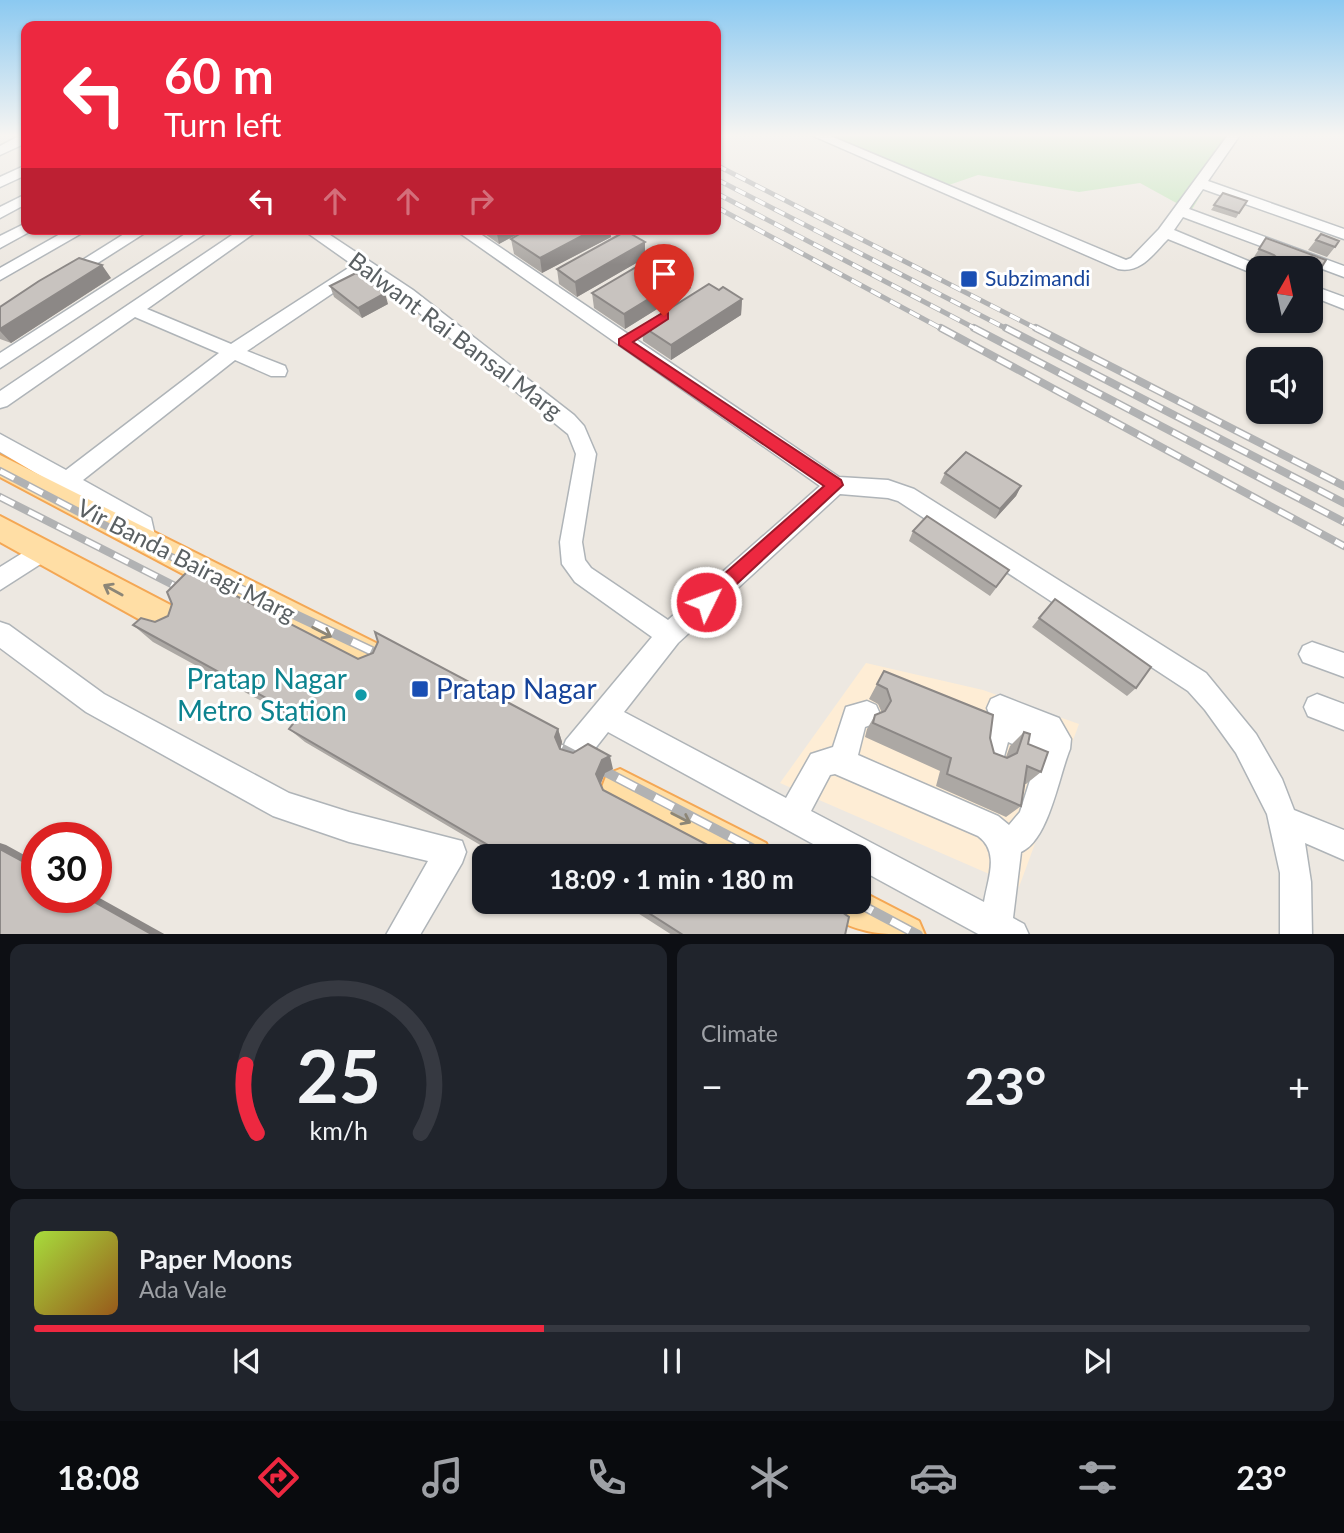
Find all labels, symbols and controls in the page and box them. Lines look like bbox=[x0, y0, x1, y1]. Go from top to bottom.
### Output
text: 60 m bbox=[164, 46, 274, 104]
icon: left bbox=[49, 49, 140, 140]
text: Turn left bbox=[164, 105, 281, 144]
icon: left bbox=[243, 182, 281, 220]
icon: ahead bbox=[316, 182, 354, 220]
icon: ahead bbox=[389, 182, 427, 220]
icon: right bbox=[462, 182, 500, 220]
pin bbox=[634, 244, 694, 316]
street label: Balwant Rai Bansal Marg bbox=[343, 245, 568, 425]
icon: arrive bbox=[645, 255, 683, 293]
north arrow bbox=[1246, 256, 1323, 332]
map controls bbox=[1246, 256, 1323, 424]
place label: Subzimandi bbox=[985, 265, 1090, 290]
marker: Subzimandi bbox=[959, 269, 979, 289]
button: sound bbox=[1246, 347, 1323, 424]
street label: Vir Banda Bairagi Marg bbox=[73, 492, 301, 627]
position arrow bbox=[669, 565, 743, 639]
one-way arrow bbox=[103, 582, 123, 596]
one-way arrow bbox=[311, 625, 332, 639]
place label: Pratap Nagar Metro Station bbox=[177, 661, 347, 727]
place label: Pratap Nagar bbox=[436, 671, 597, 705]
marker: Pratap Nagar bbox=[410, 679, 430, 699]
marker: Pratap Nagar Metro Station bbox=[353, 687, 369, 703]
one-way arrow bbox=[670, 812, 691, 826]
speed limit sign: 30 bbox=[21, 822, 112, 913]
text: 18:09 · 1 min · 180 m bbox=[549, 863, 794, 895]
text: Climate bbox=[701, 1019, 778, 1047]
text: 25 bbox=[296, 1031, 381, 1119]
text: 23° bbox=[965, 1054, 1046, 1116]
text: − bbox=[701, 1063, 723, 1109]
text: + bbox=[1288, 1063, 1310, 1109]
text: km/h bbox=[309, 1114, 368, 1144]
text: Paper Moons bbox=[139, 1243, 292, 1275]
text: Ada Vale bbox=[139, 1275, 227, 1303]
icon: previous bbox=[228, 1342, 266, 1380]
icon: pause bbox=[653, 1342, 691, 1380]
icon: next bbox=[1078, 1342, 1116, 1380]
icon: directions bbox=[254, 1453, 303, 1502]
icon: music bbox=[418, 1453, 467, 1502]
icon: phone bbox=[582, 1453, 631, 1502]
icon: climate bbox=[745, 1453, 794, 1502]
icon: car bbox=[909, 1453, 958, 1502]
icon: filters bbox=[1073, 1453, 1122, 1502]
text: 18:08 bbox=[57, 1458, 140, 1497]
text: 23° bbox=[1236, 1458, 1287, 1497]

